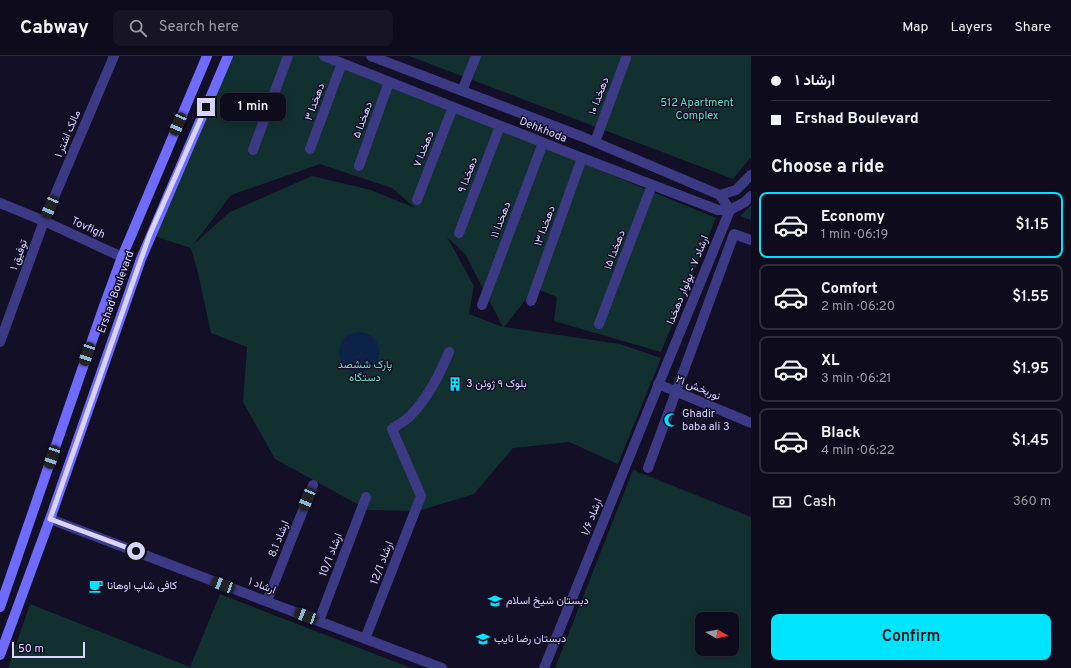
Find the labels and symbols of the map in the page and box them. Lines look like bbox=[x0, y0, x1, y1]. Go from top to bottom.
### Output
street label: دهخدا ۱۰ bbox=[585, 75, 613, 117]
street label: دهخدا ۳ bbox=[302, 81, 328, 123]
callout: 1 min bbox=[220, 93, 286, 121]
park label: 512 Apartment Complex bbox=[660, 96, 734, 123]
route end bbox=[197, 98, 215, 116]
street label: دهخدا ۵ bbox=[350, 100, 376, 140]
street label: مالک اشتر ۱ bbox=[52, 108, 84, 160]
car bbox=[168, 111, 188, 137]
street label: Dehkhoda bbox=[517, 114, 569, 146]
street label: دهخدا ۷ bbox=[410, 129, 438, 169]
street label: دهخدا ۹ bbox=[455, 155, 481, 195]
car bbox=[40, 194, 60, 220]
street label: دهخدا ۱۱ bbox=[488, 200, 514, 240]
street label: دهخدا ۱۳ bbox=[531, 204, 559, 248]
street label: Tovfigh bbox=[69, 214, 107, 242]
street label: دهخدا ۱۵ bbox=[601, 228, 629, 272]
street label: ارشاد ۷ - بولوار دهخدا bbox=[664, 233, 712, 327]
street label: توفیق ۱ bbox=[7, 237, 31, 272]
street label: Ershad Boulevard bbox=[95, 249, 137, 335]
car bbox=[77, 341, 97, 367]
park label: پارک‌ ششصد دستگاه bbox=[338, 358, 392, 385]
street label: نوربخش ۲۱ bbox=[673, 372, 723, 404]
building icon: بلوک ۹ ژوئن 3 bbox=[447, 376, 463, 392]
place label: بلوک ۹ ژوئن 3 bbox=[466, 377, 527, 391]
place label: Ghadir baba ali 3 bbox=[682, 407, 730, 434]
mosque icon: Ghadir baba ali 3 bbox=[663, 412, 679, 428]
car bbox=[42, 444, 62, 470]
car bbox=[297, 486, 317, 512]
street label: ارشاد ۱/۶ bbox=[578, 496, 606, 538]
street label: ارشاد 8.1 bbox=[265, 519, 293, 559]
street label: ارشاد 10/1 bbox=[316, 531, 346, 579]
street label: ارشاد 12/1 bbox=[367, 539, 397, 587]
route start bbox=[127, 542, 145, 560]
street label: ارشاد ۱ bbox=[246, 574, 278, 598]
car bbox=[210, 575, 236, 595]
cafe icon: کافی شاپ اوهانا bbox=[88, 578, 104, 594]
place label: کافی شاپ اوهانا bbox=[107, 579, 177, 593]
school or university icon: دبستان شیخ اسلام bbox=[487, 593, 503, 609]
place label: دبستان شیخ اسلام bbox=[506, 594, 589, 608]
car bbox=[293, 606, 319, 626]
north arrow bbox=[695, 612, 739, 656]
school or university icon: دبستان رضا نایب bbox=[475, 631, 491, 647]
place label: دبستان رضا نایب bbox=[494, 632, 566, 646]
scale bar bbox=[12, 640, 85, 659]

